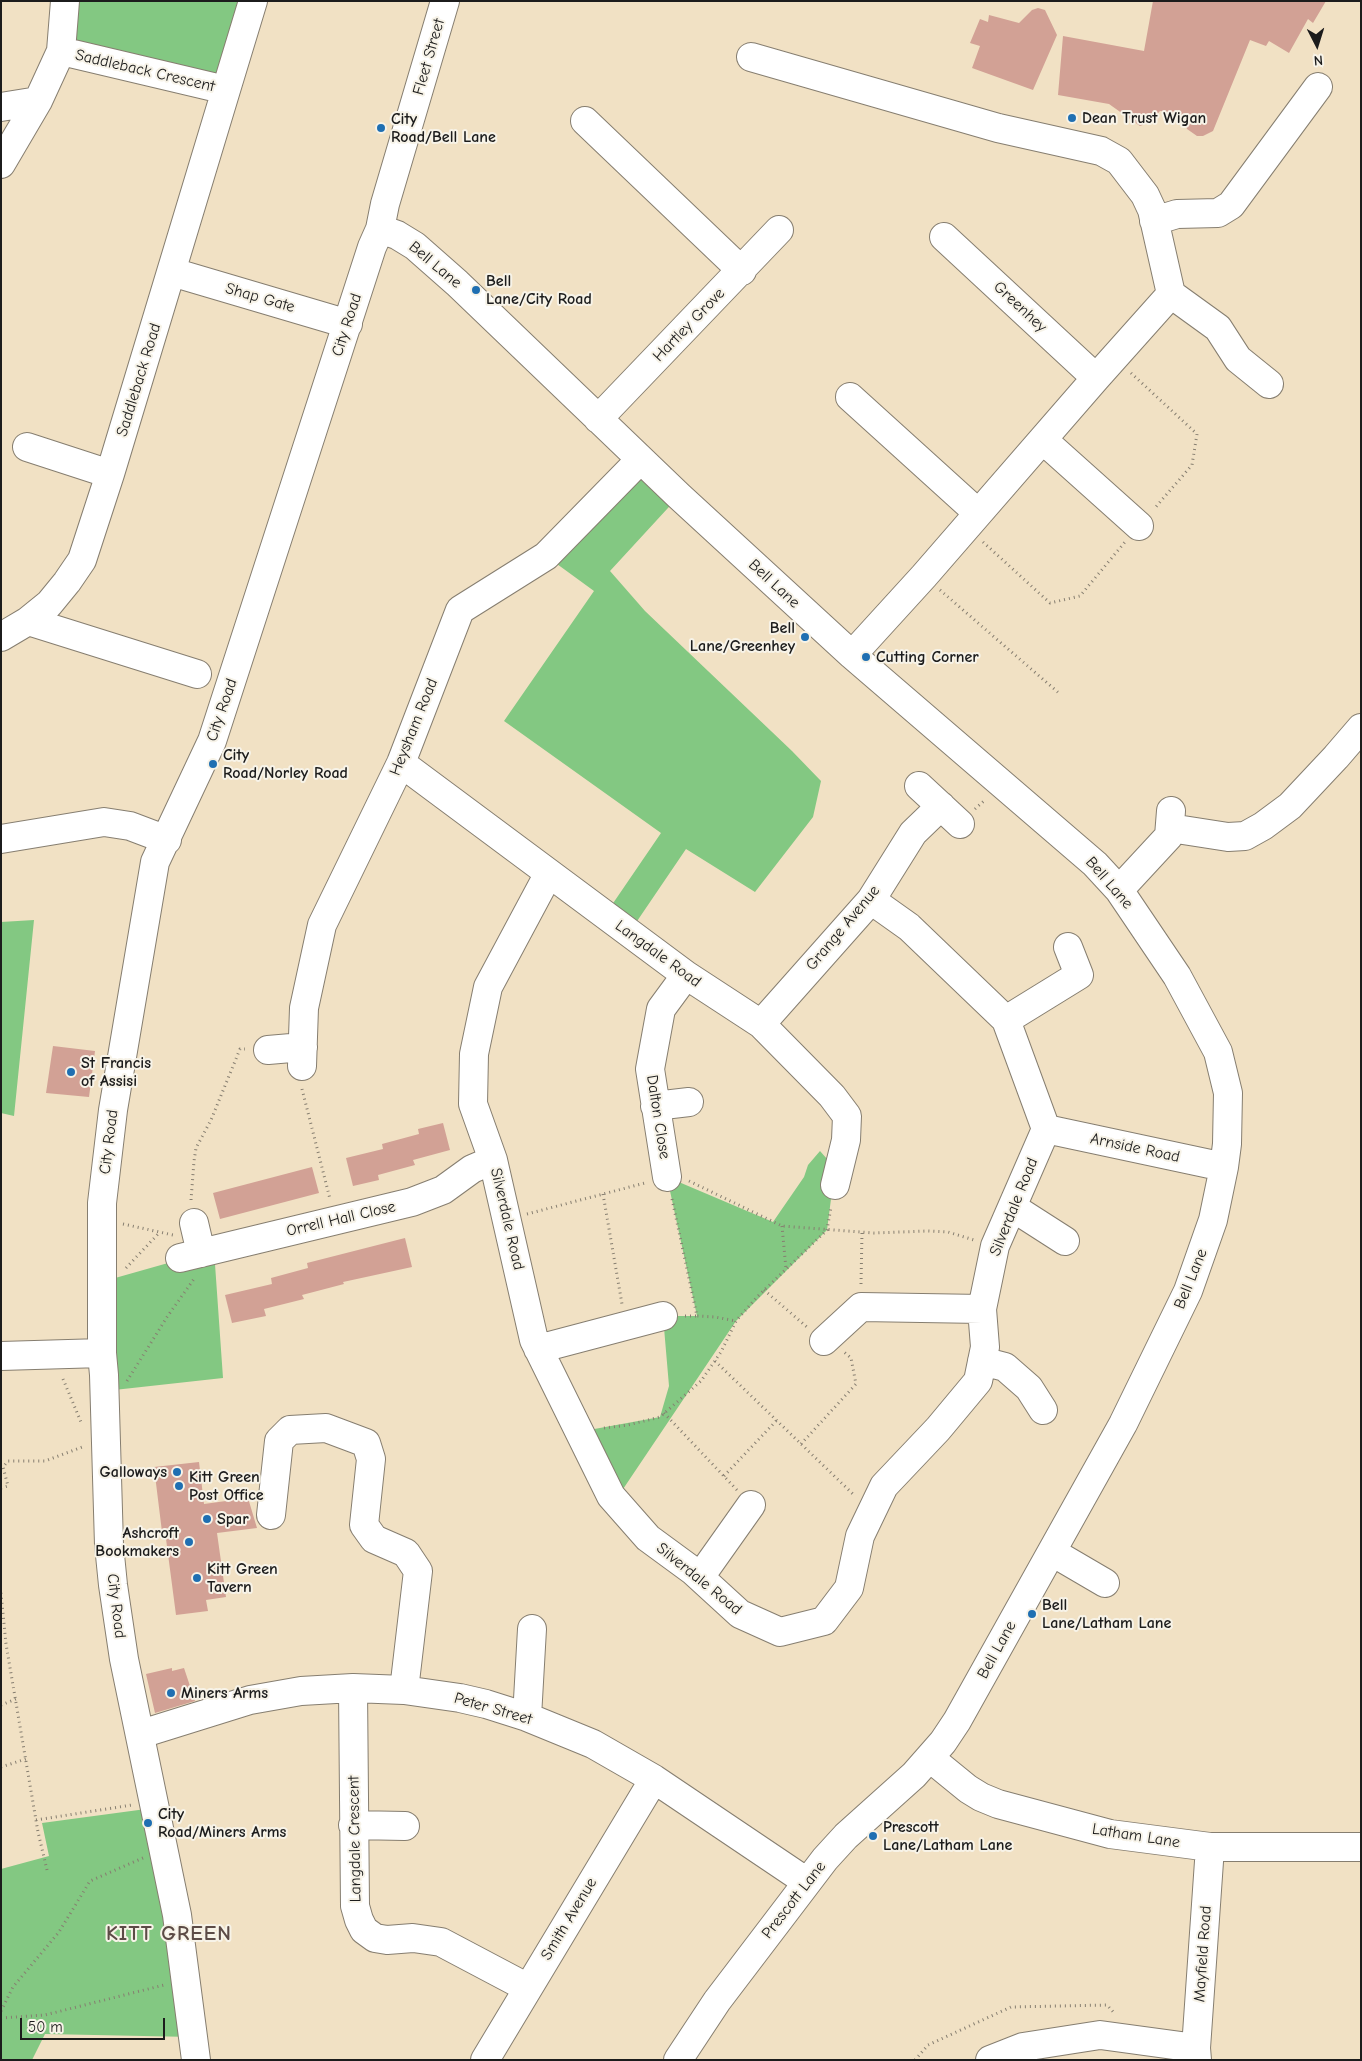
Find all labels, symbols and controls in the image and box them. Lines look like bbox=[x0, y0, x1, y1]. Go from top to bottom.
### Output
street label: Fleet Street bbox=[409, 17, 449, 97]
north arrow bbox=[1292, 20, 1342, 70]
street label: Saddleback Crescent bbox=[73, 46, 217, 96]
text: N bbox=[1313, 52, 1324, 69]
place label: Dean Trust Wigan bbox=[1082, 108, 1206, 128]
place label: City Road/Bell Lane bbox=[391, 109, 496, 147]
marker: Dean Trust Wigan bbox=[1066, 112, 1078, 124]
marker: City Road/Bell Lane bbox=[375, 122, 387, 134]
street label: Bell Lane bbox=[405, 237, 465, 293]
place label: Bell Lane/City Road bbox=[486, 271, 592, 309]
street label: Greenhey bbox=[989, 277, 1051, 337]
street label: Shap Gate bbox=[223, 279, 297, 317]
marker: Bell Lane/City Road bbox=[470, 284, 482, 296]
street label: Hartley Grove bbox=[649, 284, 729, 366]
street label: City Road bbox=[328, 291, 366, 359]
street label: Saddleback Road bbox=[113, 321, 165, 439]
street label: Bell Lane bbox=[744, 555, 804, 613]
place label: Bell Lane/Greenhey bbox=[690, 618, 795, 656]
marker: Bell Lane/Greenhey bbox=[799, 631, 811, 643]
place label: Cutting Corner bbox=[876, 647, 979, 667]
marker: Cutting Corner bbox=[860, 651, 872, 663]
street label: Heysham Road bbox=[386, 675, 442, 779]
street label: City Road bbox=[202, 676, 242, 744]
place label: City Road/Norley Road bbox=[223, 745, 348, 783]
marker: City Road/Norley Road bbox=[207, 758, 219, 770]
street label: Bell Lane bbox=[1081, 853, 1137, 913]
street label: Grange Avenue bbox=[802, 882, 884, 974]
street label: Langdale Road bbox=[611, 916, 705, 992]
place label: St Francis of Assisi bbox=[81, 1053, 151, 1091]
marker: St Francis of Assisi bbox=[65, 1066, 77, 1078]
street label: Dalton Close bbox=[642, 1074, 674, 1160]
street label: City Road bbox=[96, 1109, 122, 1175]
street label: Arnside Road bbox=[1088, 1129, 1182, 1167]
street label: Silverdale Road bbox=[986, 1155, 1042, 1259]
street label: Silverdale Road bbox=[486, 1166, 528, 1272]
street label: Orrell Hall Close bbox=[285, 1197, 397, 1241]
street label: Bell Lane bbox=[1170, 1246, 1212, 1312]
place label: Galloways bbox=[100, 1462, 167, 1482]
marker: Galloways bbox=[171, 1466, 183, 1478]
place label: Kitt Green Post Office bbox=[189, 1467, 264, 1505]
marker: Kitt Green Post Office bbox=[173, 1480, 185, 1492]
place label: Spar bbox=[217, 1509, 249, 1529]
marker: Spar bbox=[201, 1513, 213, 1525]
place label: Ashcroft Bookmakers bbox=[95, 1523, 179, 1561]
marker: Ashcroft Bookmakers bbox=[183, 1536, 195, 1548]
street label: Silverdale Road bbox=[652, 1539, 746, 1619]
place label: Kitt Green Tavern bbox=[207, 1559, 278, 1597]
marker: Kitt Green Tavern bbox=[191, 1572, 203, 1584]
street label: City Road bbox=[103, 1573, 129, 1639]
place label: Bell Lane/Latham Lane bbox=[1042, 1595, 1171, 1633]
marker: Bell Lane/Latham Lane bbox=[1026, 1608, 1038, 1620]
street label: Bell Lane bbox=[973, 1618, 1021, 1682]
place label: Miners Arms bbox=[181, 1683, 268, 1703]
marker: Miners Arms bbox=[165, 1687, 177, 1699]
street label: Peter Street bbox=[452, 1689, 534, 1729]
street label: Langdale Crescent bbox=[344, 1776, 366, 1902]
place label: City Road/Miners Arms bbox=[158, 1804, 286, 1842]
marker: City Road/Miners Arms bbox=[142, 1817, 154, 1829]
place label: Prescott Lane/Latham Lane bbox=[883, 1817, 1012, 1855]
street label: Latham Lane bbox=[1091, 1820, 1181, 1852]
marker: Prescott Lane/Latham Lane bbox=[867, 1830, 879, 1842]
street label: Prescott Lane bbox=[758, 1857, 830, 1943]
street label: Smith Avenue bbox=[537, 1874, 601, 1964]
street label: Mayfield Road bbox=[1190, 1905, 1216, 2003]
district label: KITT GREEN bbox=[105, 1921, 233, 1947]
scale bar bbox=[22, 2008, 168, 2040]
text: 50 m bbox=[28, 2018, 63, 2036]

